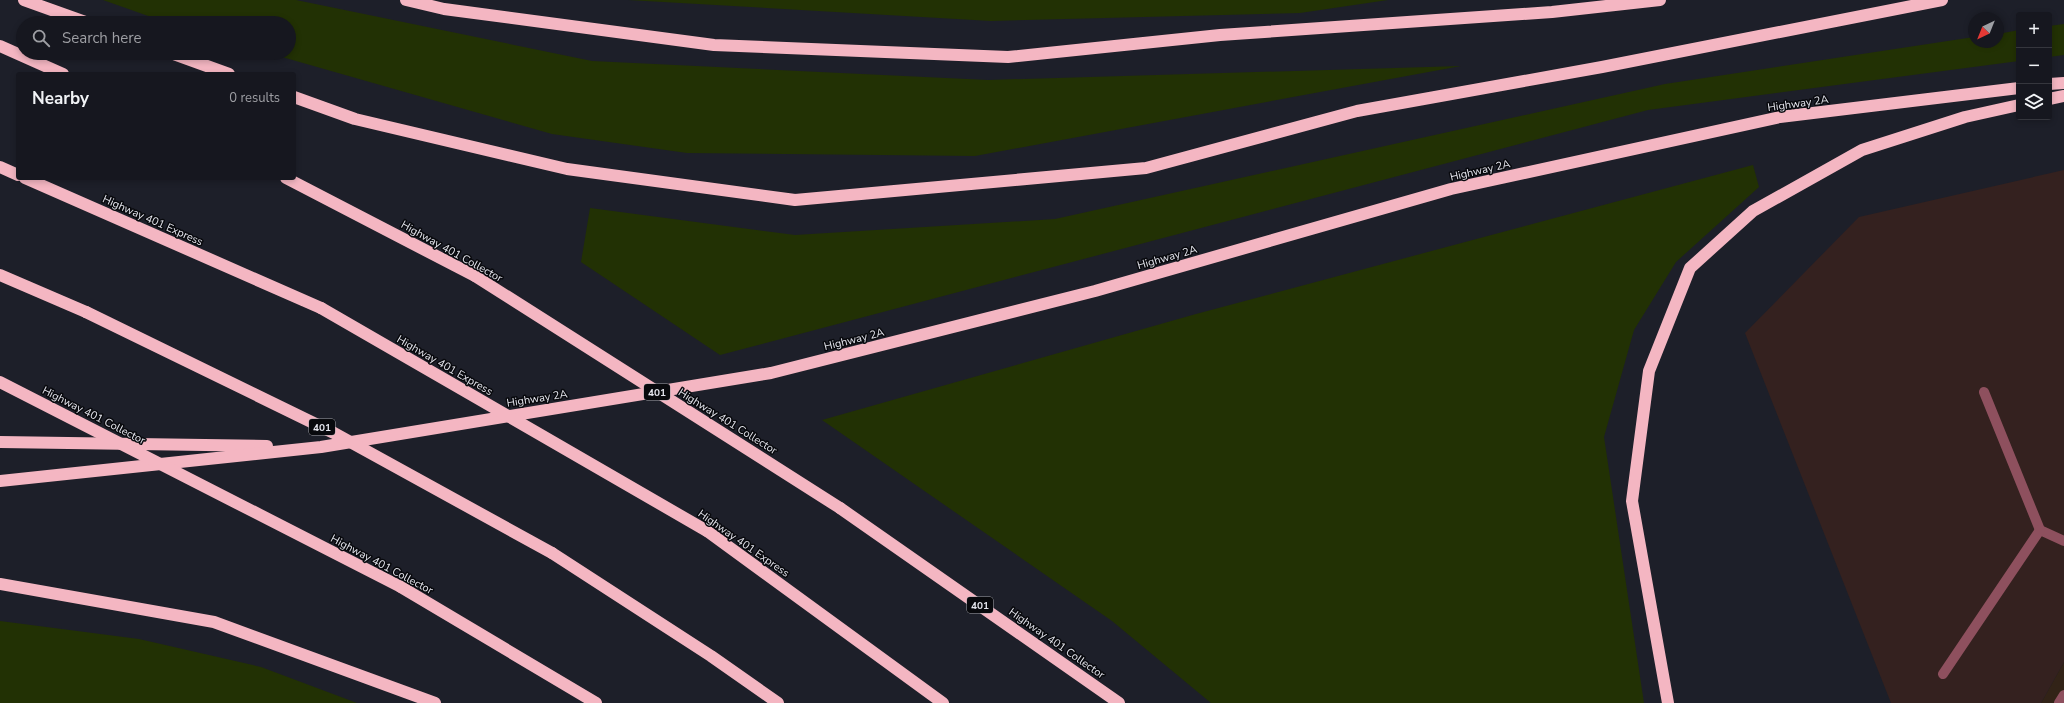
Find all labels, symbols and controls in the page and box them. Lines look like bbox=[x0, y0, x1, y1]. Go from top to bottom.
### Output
north arrow bbox=[1968, 12, 2004, 48]
map controls bbox=[2016, 12, 2052, 120]
button: + bbox=[2016, 12, 2052, 48]
search box bbox=[16, 16, 296, 60]
icon: search bbox=[30, 27, 52, 49]
text: Search here bbox=[62, 28, 142, 48]
button: − bbox=[2016, 48, 2052, 84]
button: layers bbox=[2016, 84, 2052, 120]
text: Nearby bbox=[32, 87, 89, 110]
text: 0 results bbox=[229, 89, 280, 107]
street label: Highway 2A bbox=[1767, 92, 1830, 115]
street label: Highway 2A bbox=[1448, 156, 1512, 185]
street label: Highway 401 Express bbox=[100, 192, 205, 249]
street label: Highway 401 Collector bbox=[398, 217, 505, 286]
street label: Highway 2A bbox=[1135, 242, 1199, 273]
street label: Highway 2A bbox=[822, 325, 886, 354]
street label: Highway 401 Express bbox=[394, 332, 495, 399]
street label: Highway 401 Collector bbox=[40, 383, 148, 448]
road number: 401 bbox=[644, 384, 670, 400]
street label: Highway 401 Collector bbox=[675, 385, 780, 458]
street label: Highway 2A bbox=[505, 386, 569, 411]
road number: 401 bbox=[309, 419, 335, 435]
street label: Highway 401 Express bbox=[695, 506, 792, 581]
street label: Highway 401 Collector bbox=[328, 531, 436, 598]
road number: 401 bbox=[967, 597, 993, 613]
street label: Highway 401 Collector bbox=[1006, 605, 1108, 682]

